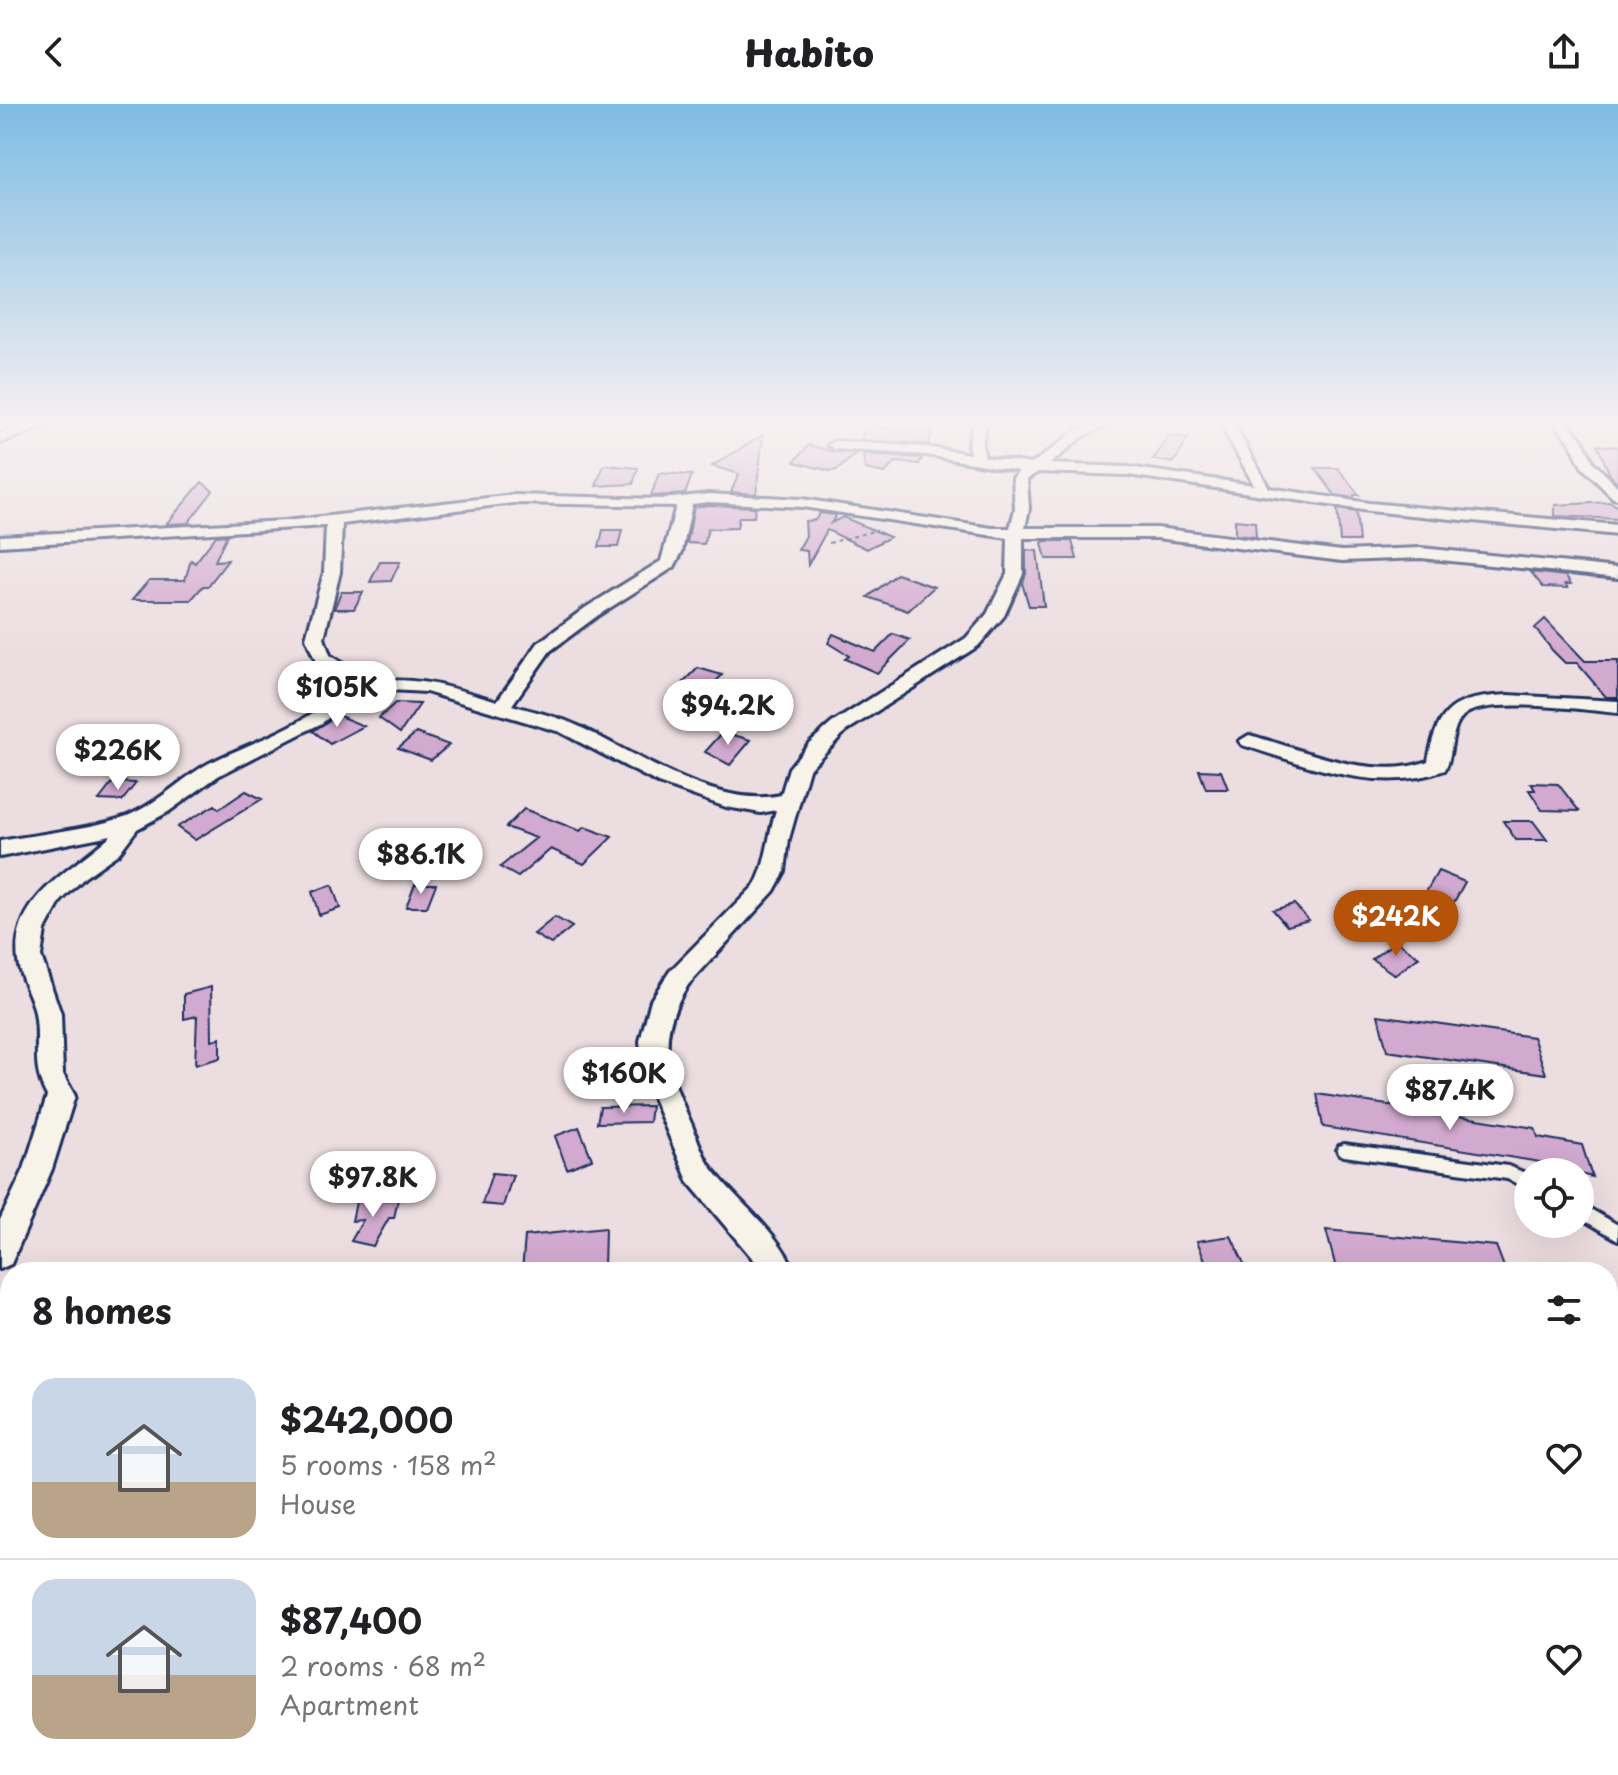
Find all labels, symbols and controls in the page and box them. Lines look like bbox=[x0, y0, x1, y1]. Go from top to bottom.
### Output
text: Habito bbox=[744, 25, 874, 79]
icon: back bbox=[32, 30, 76, 74]
icon: share bbox=[1542, 30, 1586, 74]
pin: $105K bbox=[281, 661, 393, 729]
text: $105K bbox=[296, 667, 378, 706]
pin: $94.2K bbox=[663, 679, 793, 747]
text: $94.2K bbox=[681, 685, 775, 724]
pin: $226K bbox=[62, 724, 174, 792]
text: $226K bbox=[74, 730, 162, 769]
pin: $86.1K bbox=[356, 828, 486, 896]
text: $86.1K bbox=[377, 834, 465, 873]
pin: $242K bbox=[1340, 890, 1452, 958]
text: $242K bbox=[1352, 896, 1440, 935]
pin: $160K bbox=[568, 1047, 680, 1115]
text: $160K bbox=[581, 1053, 667, 1092]
pin: $87.4K bbox=[1385, 1064, 1515, 1132]
text: $87.4K bbox=[1405, 1070, 1495, 1109]
pin: $97.8K bbox=[308, 1151, 438, 1219]
text: $97.8K bbox=[328, 1157, 418, 1196]
map controls bbox=[1514, 1158, 1594, 1238]
button: locate bbox=[1514, 1158, 1594, 1238]
text: 8 homes bbox=[32, 1284, 172, 1336]
icon: filters bbox=[1542, 1288, 1586, 1332]
text: $242,000 bbox=[280, 1393, 453, 1445]
icon: home bbox=[96, 1410, 192, 1506]
icon: heart bbox=[1542, 1436, 1586, 1480]
text: 5 rooms · 158 m² bbox=[280, 1445, 497, 1484]
text: House bbox=[280, 1484, 356, 1523]
text: $87,400 bbox=[280, 1594, 422, 1646]
icon: home bbox=[96, 1611, 192, 1707]
icon: heart bbox=[1542, 1637, 1586, 1681]
text: 2 rooms · 68 m² bbox=[280, 1646, 486, 1685]
text: Apartment bbox=[280, 1685, 419, 1724]

